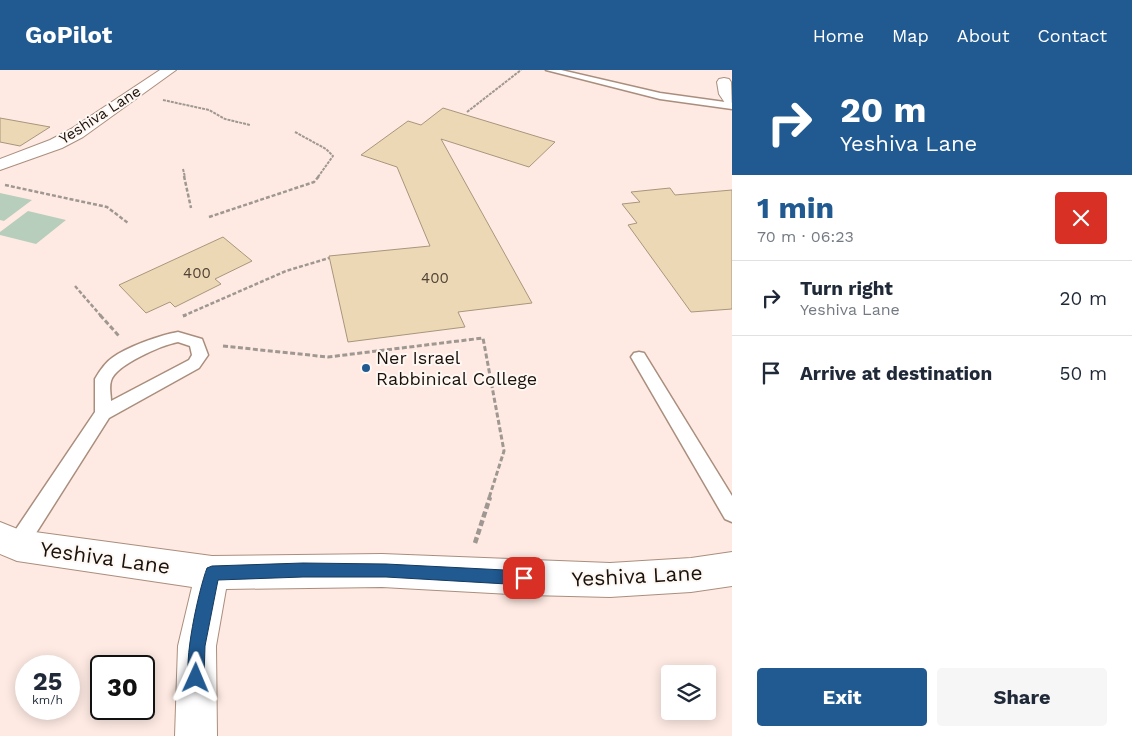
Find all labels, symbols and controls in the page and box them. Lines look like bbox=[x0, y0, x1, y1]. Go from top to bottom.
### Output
text: GoPilot bbox=[25, 21, 112, 49]
text: Home bbox=[813, 25, 864, 46]
text: Map bbox=[892, 25, 929, 46]
text: About bbox=[957, 25, 1009, 46]
text: Contact bbox=[1037, 25, 1107, 46]
street label: Yeshiva Lane bbox=[56, 82, 144, 148]
text: 20 m bbox=[840, 89, 926, 131]
icon: right bbox=[757, 90, 822, 155]
text: Yeshiva Lane bbox=[840, 131, 977, 156]
text: 1 min bbox=[757, 190, 834, 225]
button: close bbox=[1055, 192, 1107, 244]
text: 70 m · 06:23 bbox=[757, 227, 854, 246]
house number: 400 bbox=[183, 264, 211, 282]
house number: 400 bbox=[421, 269, 449, 287]
text: Turn right bbox=[800, 277, 893, 300]
icon: right bbox=[757, 284, 785, 312]
text: 20 m bbox=[1060, 287, 1107, 310]
text: Yeshiva Lane bbox=[800, 300, 900, 319]
place label: Ner Israel Rabbinical College bbox=[376, 347, 537, 389]
icon: arrive bbox=[757, 359, 785, 387]
marker: Ner Israel Rabbinical College bbox=[360, 362, 372, 374]
text: Arrive at destination bbox=[800, 362, 992, 385]
text: 50 m bbox=[1060, 362, 1107, 385]
street label: Yeshiva Lane bbox=[38, 536, 172, 579]
pin bbox=[503, 557, 545, 599]
street label: Yeshiva Lane bbox=[571, 560, 703, 591]
icon: arrive bbox=[510, 564, 538, 592]
position arrow bbox=[169, 651, 221, 703]
speed limit sign: 30 bbox=[90, 655, 155, 720]
map controls bbox=[661, 665, 716, 720]
button: layers bbox=[661, 665, 716, 720]
text: 25 bbox=[33, 667, 62, 696]
button: Exit bbox=[757, 668, 927, 726]
button: Share bbox=[937, 668, 1107, 726]
text: km/h bbox=[32, 693, 63, 707]

